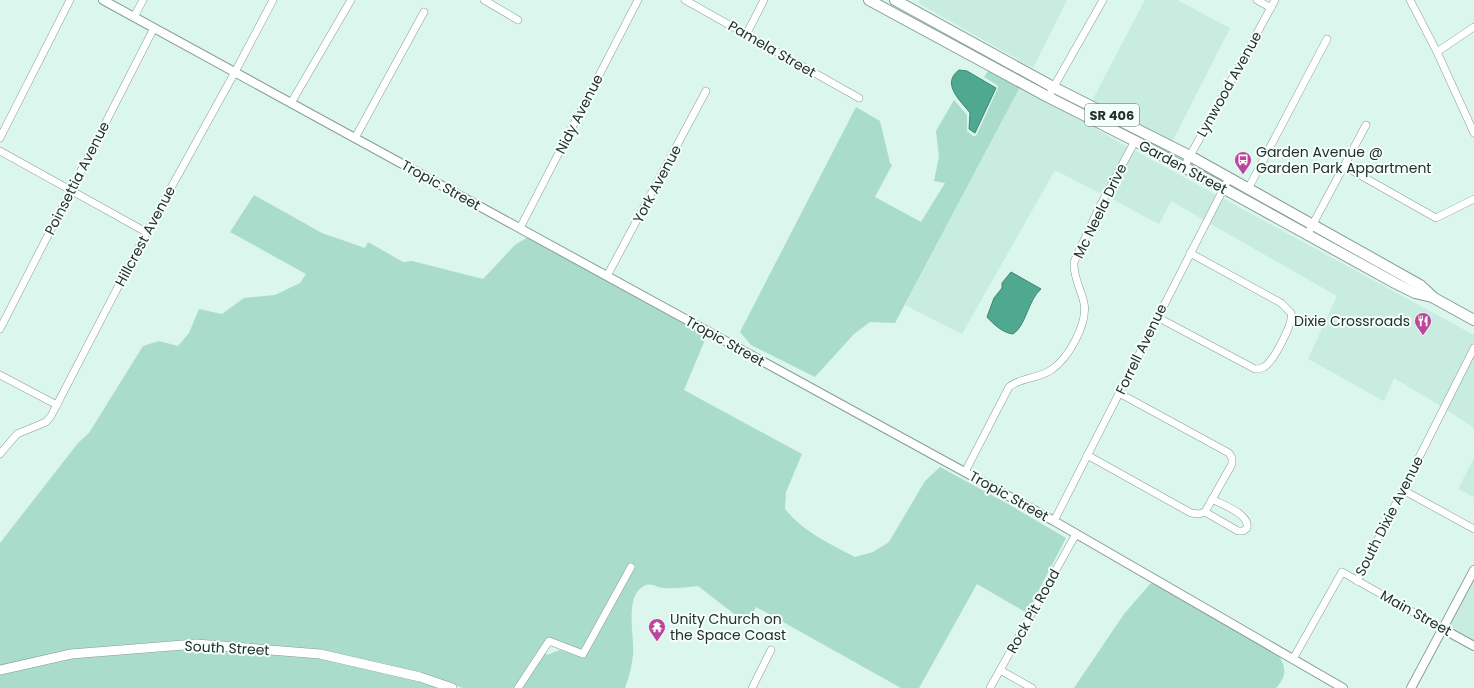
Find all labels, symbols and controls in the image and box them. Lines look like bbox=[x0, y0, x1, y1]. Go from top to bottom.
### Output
street label: Pamela Street bbox=[724, 16, 820, 82]
street label: Lynwood Avenue bbox=[1192, 27, 1267, 140]
street label: Nidy Avenue bbox=[550, 70, 608, 157]
road number: SR 406 bbox=[1085, 104, 1139, 126]
street label: Poinsettia Avenue bbox=[40, 118, 114, 238]
street label: Garden Street bbox=[1135, 135, 1231, 199]
street label: York Avenue bbox=[628, 141, 686, 227]
place label: Garden Avenue @ Garden Park Appartment bbox=[1256, 142, 1431, 178]
bus stop icon: Garden Avenue @ Garden Park Appartment bbox=[1233, 150, 1253, 175]
street label: Tropic Street bbox=[398, 155, 484, 215]
street label: Mc Neela Drive bbox=[1068, 160, 1132, 262]
street label: Hillcrest Avenue bbox=[110, 182, 180, 290]
street label: Forrell Avenue bbox=[1110, 300, 1172, 398]
street label: Tropic Street bbox=[682, 311, 768, 371]
place label: Dixie Crossroads bbox=[1294, 311, 1410, 331]
restaurant icon: Dixie Crossroads bbox=[1413, 311, 1433, 336]
street label: South Dixie Avenue bbox=[1350, 452, 1428, 580]
street label: Tropic Street bbox=[966, 466, 1052, 526]
street label: Rock Pit Road bbox=[1002, 565, 1064, 657]
street label: Main Street bbox=[1377, 585, 1455, 641]
place label: Unity Church on the Space Coast bbox=[670, 609, 786, 645]
temple icon: Unity Church on the Space Coast bbox=[647, 617, 667, 642]
street label: South Street bbox=[184, 636, 270, 660]

